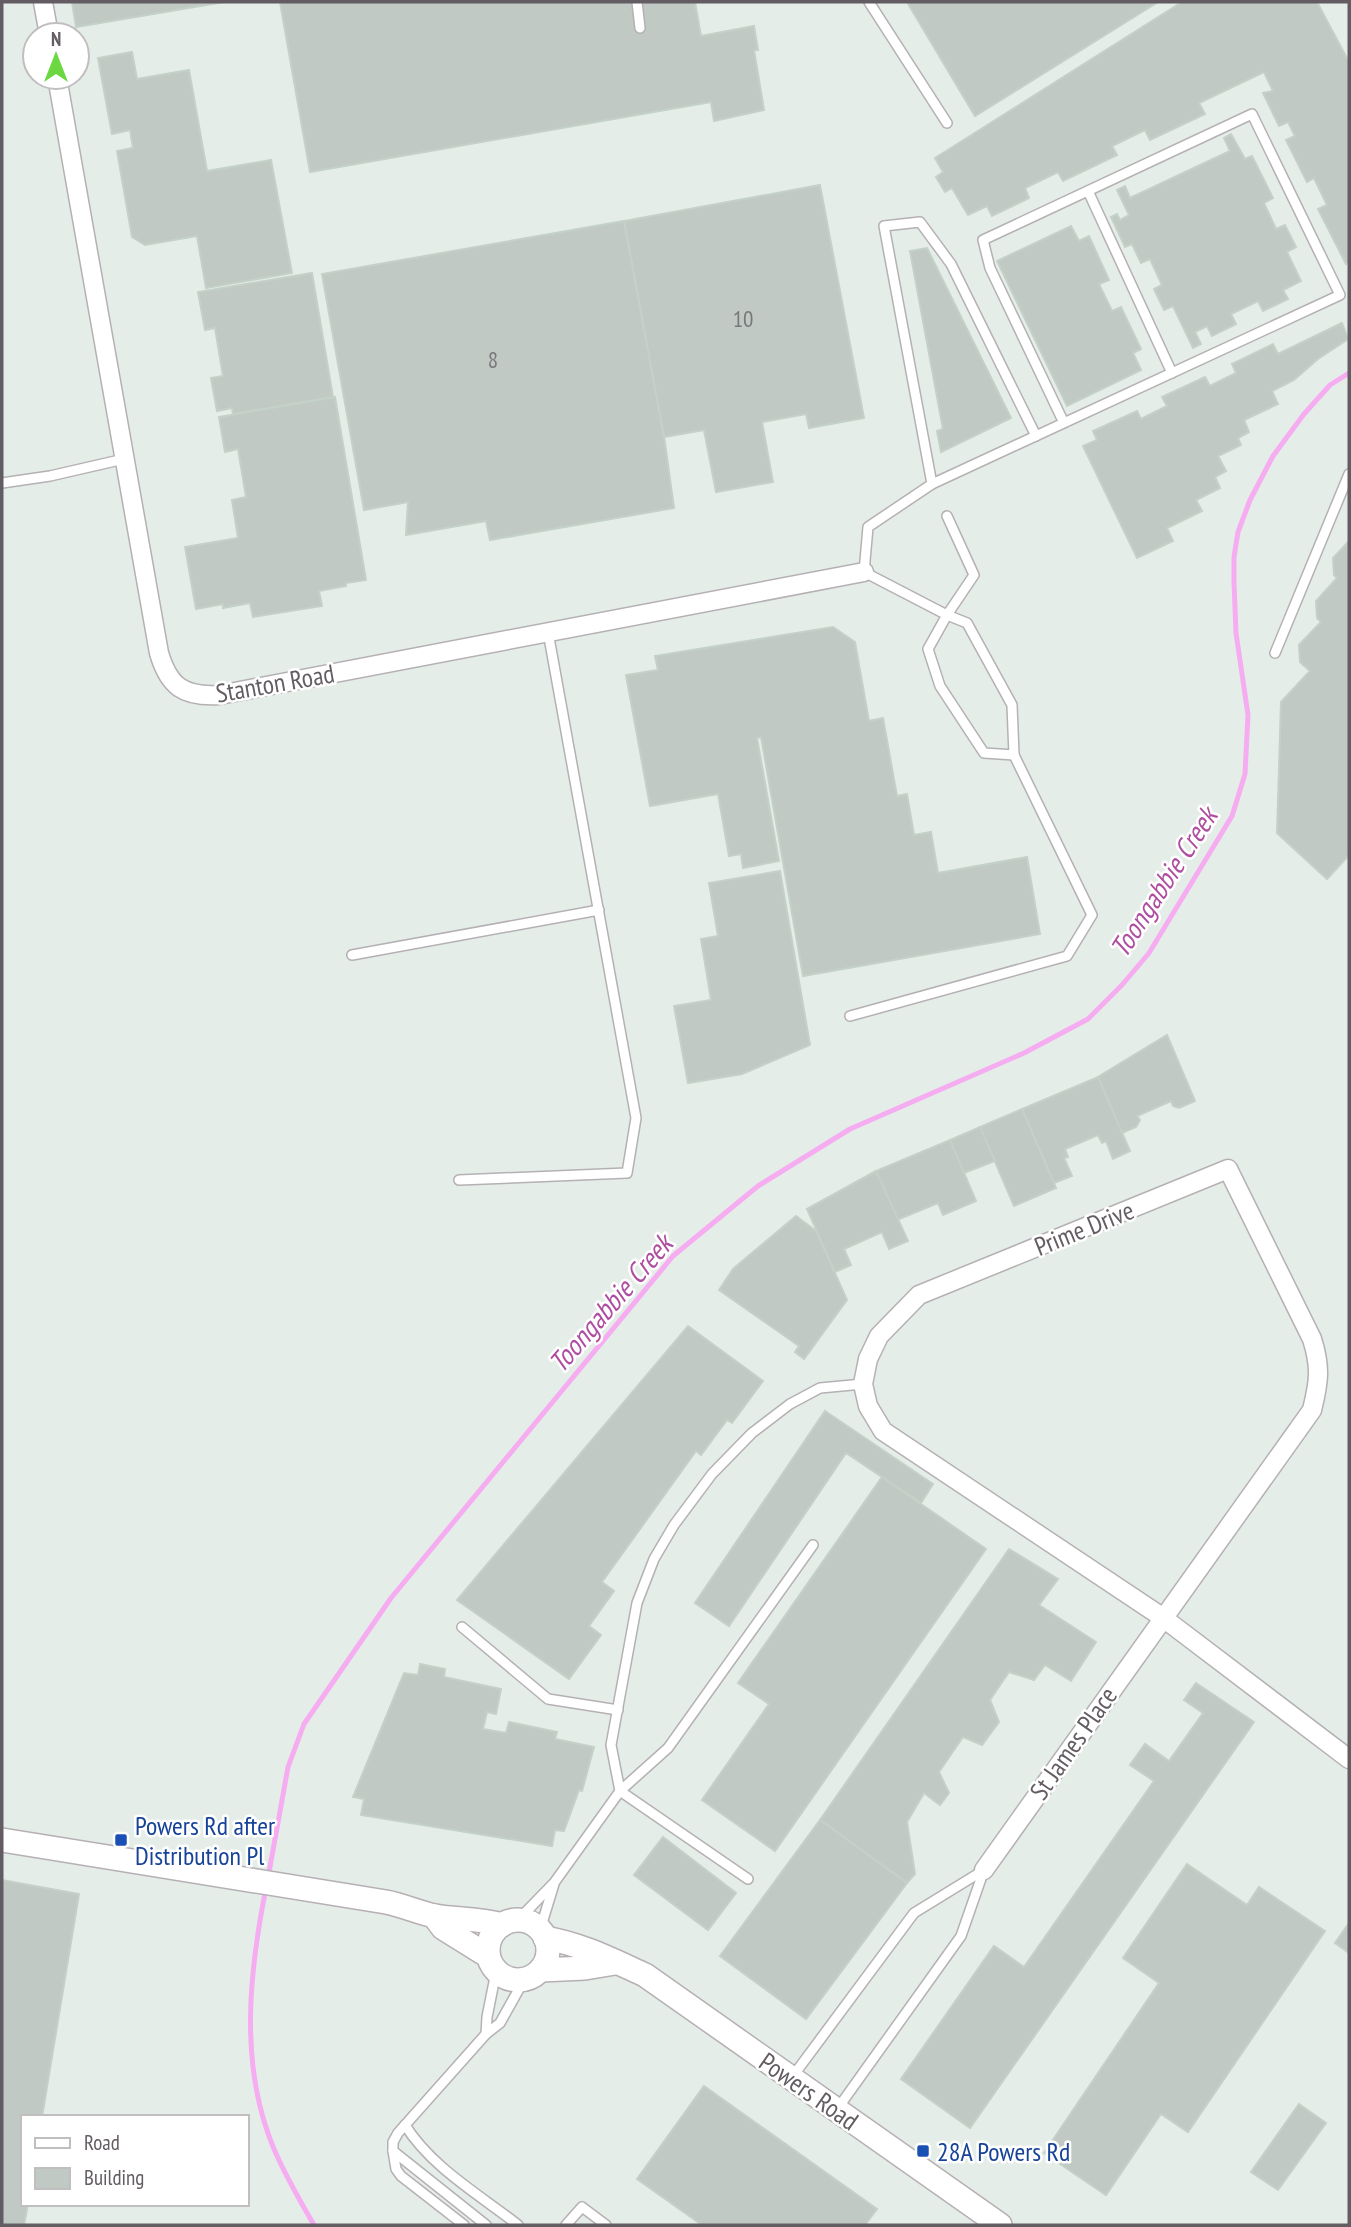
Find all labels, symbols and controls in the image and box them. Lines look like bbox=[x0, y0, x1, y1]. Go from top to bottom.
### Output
north arrow bbox=[21, 21, 91, 91]
text: N bbox=[51, 27, 61, 51]
house number: 10 bbox=[733, 304, 753, 333]
house number: 8 bbox=[488, 345, 498, 374]
street label: Stanton Road bbox=[213, 656, 337, 710]
water label: Toongabbie Creek bbox=[1101, 798, 1227, 964]
street label: Prime Drive bbox=[1030, 1193, 1138, 1263]
water label: Toongabbie Creek bbox=[540, 1224, 682, 1380]
street label: St James Place bbox=[1022, 1680, 1124, 1806]
place label: Powers Rd after Distribution Pl bbox=[135, 1809, 275, 1872]
marker: Powers Rd after Distribution Pl bbox=[113, 1832, 129, 1848]
street label: Powers Road bbox=[753, 2045, 865, 2137]
legend bbox=[21, 2115, 248, 2206]
text: Road bbox=[84, 2129, 120, 2156]
place label: 28A Powers Rd bbox=[937, 2135, 1070, 2168]
marker: 28A Powers Rd bbox=[915, 2143, 931, 2159]
text: Building bbox=[84, 2164, 144, 2191]

